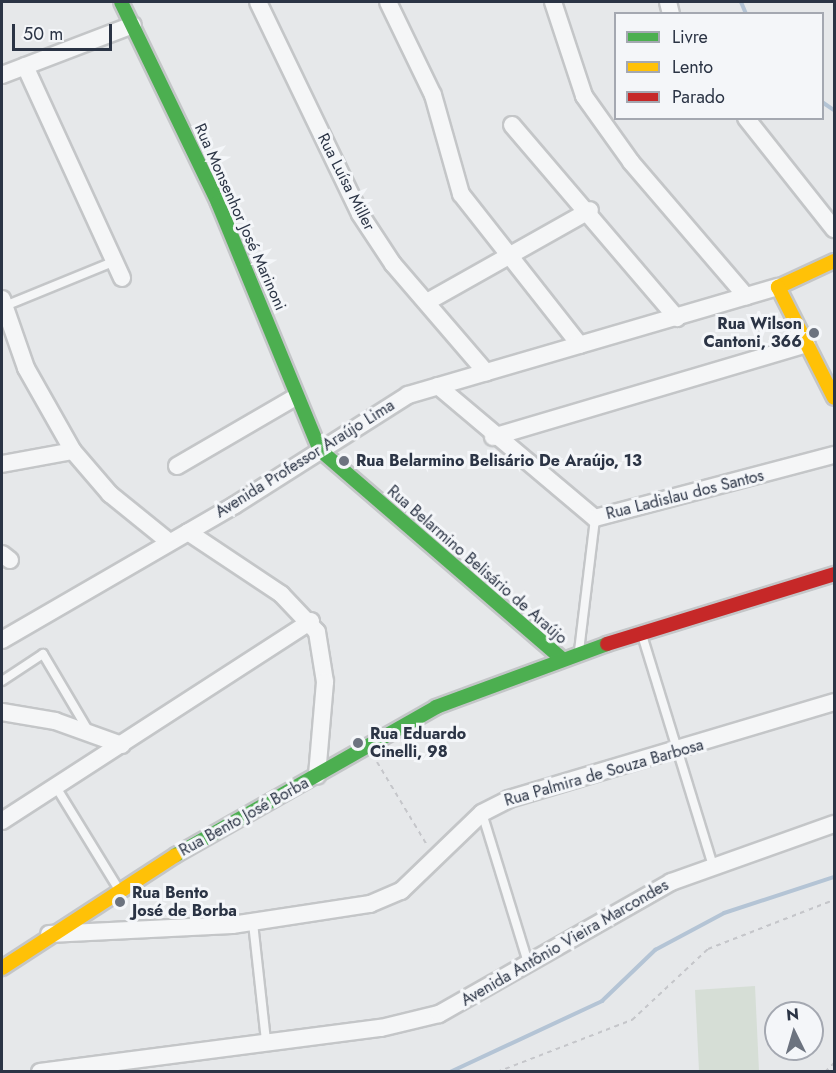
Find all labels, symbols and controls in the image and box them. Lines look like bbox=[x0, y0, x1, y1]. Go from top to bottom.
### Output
scale bar bbox=[15, 12, 116, 50]
legend bbox=[614, 12, 824, 120]
text: 50 m bbox=[23, 21, 63, 47]
text: Livre bbox=[672, 24, 708, 50]
text: Lento bbox=[672, 54, 713, 80]
text: Parado bbox=[672, 84, 725, 110]
street label: Rua Monsenhor José Marinoni bbox=[190, 121, 290, 313]
street label: Rua Luísa Miller bbox=[313, 130, 379, 234]
place label: Rua Wilson Cantoni, 366 bbox=[703, 314, 802, 352]
marker: Rua Wilson Cantoni, 366 bbox=[807, 326, 821, 340]
street label: Avenida Professor Araújo Lima bbox=[212, 396, 398, 522]
place label: Rua Belarmino Belisário De Araújo, 13 bbox=[356, 451, 642, 471]
marker: Rua Belarmino Belisário De Araújo, 13 bbox=[337, 454, 351, 468]
street label: Rua Ladislau dos Santos bbox=[604, 466, 766, 524]
street label: Rua Belarmino Belisário de Araújo bbox=[383, 482, 571, 648]
place label: Rua Eduardo Cinelli, 98 bbox=[370, 724, 466, 762]
street label: Rua Palmira de Souza Barbosa bbox=[502, 735, 706, 811]
marker: Rua Eduardo Cinelli, 98 bbox=[351, 736, 365, 750]
street label: Rua Bento José Borba bbox=[176, 773, 312, 861]
street label: Avenida Antônio Vieira Marcondes bbox=[458, 876, 672, 1010]
place label: Rua Bento José de Borba bbox=[132, 883, 237, 921]
marker: Rua Bento José de Borba bbox=[113, 895, 127, 909]
north arrow bbox=[764, 1001, 824, 1061]
text: N bbox=[785, 1003, 800, 1027]

